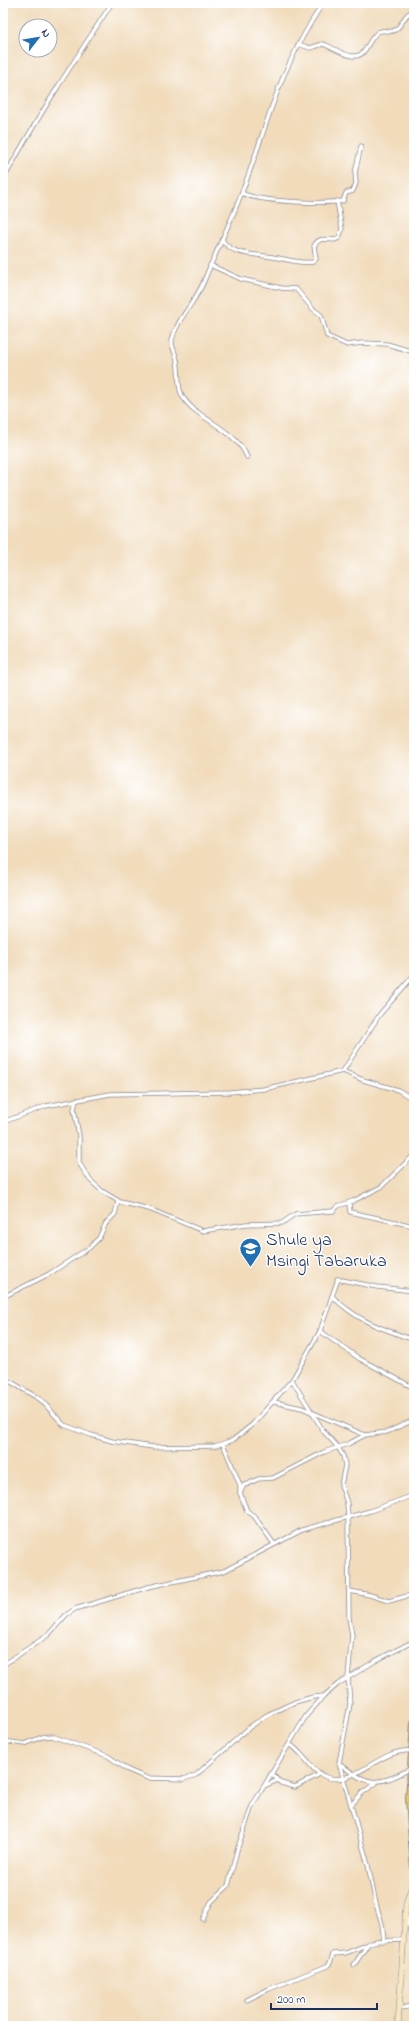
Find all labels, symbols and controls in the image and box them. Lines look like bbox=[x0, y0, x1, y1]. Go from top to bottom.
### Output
north arrow bbox=[18, 18, 58, 58]
text: N bbox=[37, 26, 54, 41]
place label: Shule ya Msingi Tabaruka bbox=[266, 1228, 387, 1276]
school or university icon: Shule ya Msingi Tabaruka bbox=[238, 1236, 264, 1269]
scale bar bbox=[271, 1985, 377, 2011]
text: 200 m bbox=[277, 1991, 306, 2009]

